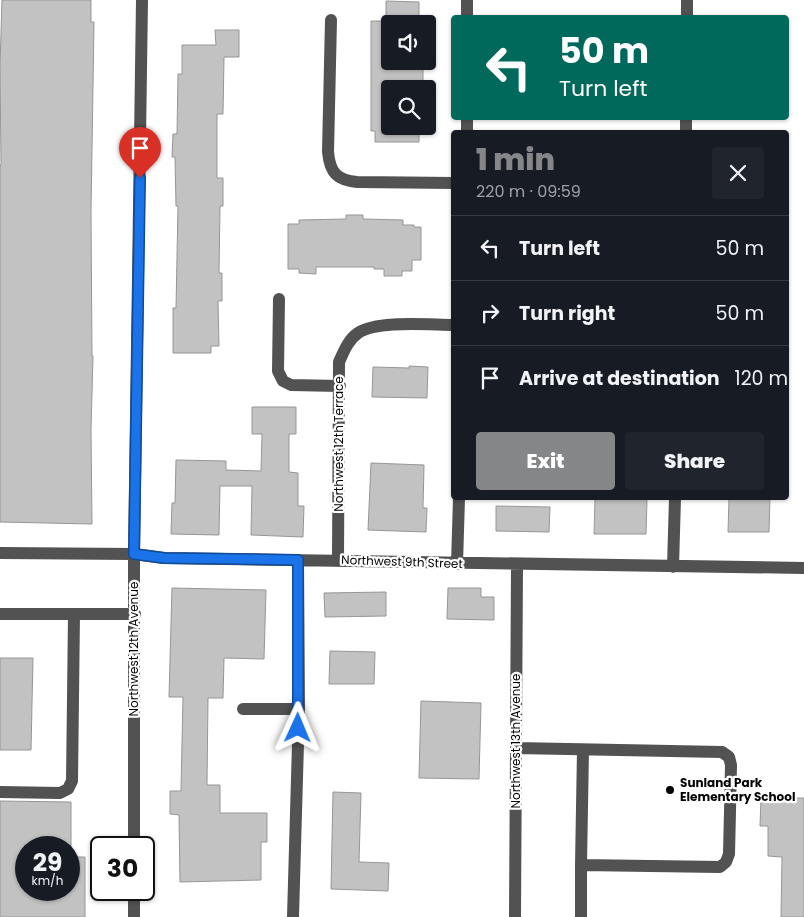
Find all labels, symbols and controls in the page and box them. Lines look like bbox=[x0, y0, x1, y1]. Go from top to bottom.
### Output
map controls bbox=[381, 15, 436, 135]
button: sound bbox=[381, 15, 436, 70]
text: 50 m bbox=[559, 26, 649, 75]
icon: left bbox=[476, 35, 541, 100]
text: Turn left bbox=[559, 73, 647, 104]
button: search bbox=[381, 80, 436, 135]
pin bbox=[119, 127, 161, 178]
icon: arrive bbox=[126, 134, 154, 162]
text: 1 min bbox=[476, 138, 555, 181]
button: close bbox=[712, 147, 764, 199]
text: 220 m · 09:59 bbox=[476, 180, 581, 203]
icon: left bbox=[476, 234, 504, 262]
text: Turn left bbox=[519, 235, 600, 262]
text: 50 m bbox=[715, 235, 764, 262]
icon: right bbox=[476, 299, 504, 327]
text: Turn right bbox=[519, 300, 615, 327]
text: 50 m bbox=[715, 300, 764, 327]
icon: arrive bbox=[476, 364, 504, 392]
text: Arrive at destination bbox=[519, 365, 720, 392]
text: 120 m bbox=[735, 365, 788, 392]
street label: Northwest 12th Terrace bbox=[330, 376, 347, 512]
button: Exit bbox=[476, 432, 615, 490]
button: Share bbox=[625, 432, 764, 490]
street label: Northwest 9th Street bbox=[341, 551, 463, 572]
street label: Northwest 12th Avenue bbox=[125, 582, 142, 716]
street label: Northwest 13th Avenue bbox=[507, 674, 524, 808]
position arrow bbox=[271, 701, 323, 753]
place label: Sunland Park Elementary School bbox=[680, 774, 795, 805]
marker: Sunland Park Elementary School bbox=[664, 784, 676, 796]
speed limit sign: 30 bbox=[90, 836, 155, 901]
text: 29 bbox=[33, 845, 62, 880]
text: km/h bbox=[32, 872, 63, 889]

